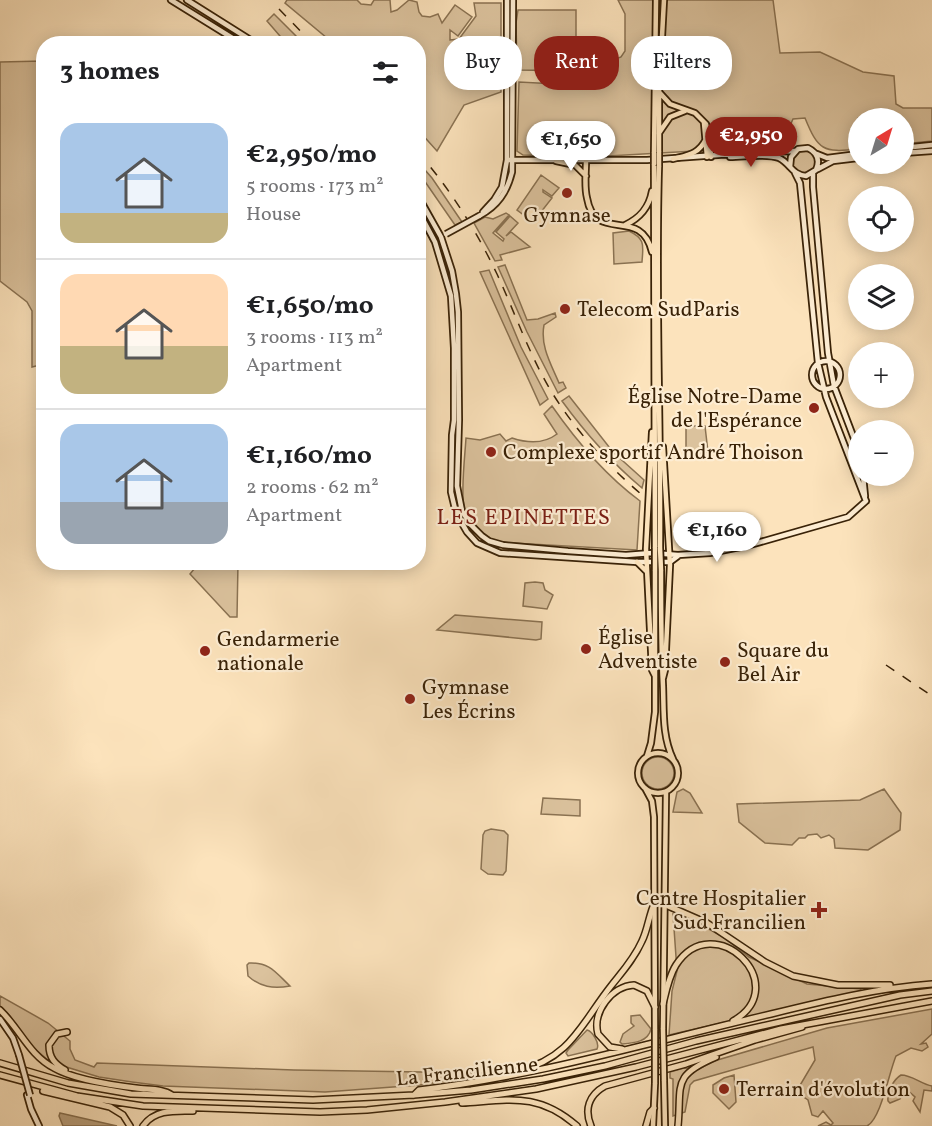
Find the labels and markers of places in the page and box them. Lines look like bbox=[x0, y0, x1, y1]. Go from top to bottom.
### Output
pin: €2,950 bbox=[702, 117, 800, 168]
pin: €1,650 bbox=[522, 121, 620, 172]
marker: Gymnase bbox=[560, 186, 574, 200]
place label: Gymnase bbox=[523, 202, 611, 231]
place label: Telecom SudParis bbox=[577, 296, 739, 325]
marker: Telecom SudParis bbox=[558, 302, 572, 316]
place label: Église Notre-Dame de l'Espérance bbox=[628, 383, 802, 436]
marker: Église Notre-Dame de l'Espérance bbox=[807, 401, 821, 415]
place label: Complexe sportif André Thoison bbox=[503, 439, 803, 468]
marker: Complexe sportif André Thoison bbox=[484, 445, 498, 459]
pin: €1,160 bbox=[668, 512, 766, 563]
place label: Église Adventiste bbox=[598, 624, 697, 677]
place label: Gendarmerie nationale bbox=[217, 626, 340, 679]
place label: Square du Bel Air bbox=[737, 637, 829, 690]
marker: Église Adventiste bbox=[579, 642, 593, 656]
marker: Gendarmerie nationale bbox=[198, 644, 212, 658]
marker: Square du Bel Air bbox=[718, 655, 732, 669]
place label: Gymnase Les Écrins bbox=[422, 674, 516, 727]
marker: Gymnase Les Écrins bbox=[403, 692, 417, 706]
place label: Centre Hospitalier Sud Francilien bbox=[636, 885, 806, 938]
marker: Centre Hospitalier Sud Francilien bbox=[810, 901, 828, 919]
place label: Terrain d'évolution bbox=[736, 1076, 910, 1105]
marker: Terrain d'évolution bbox=[717, 1082, 731, 1096]

